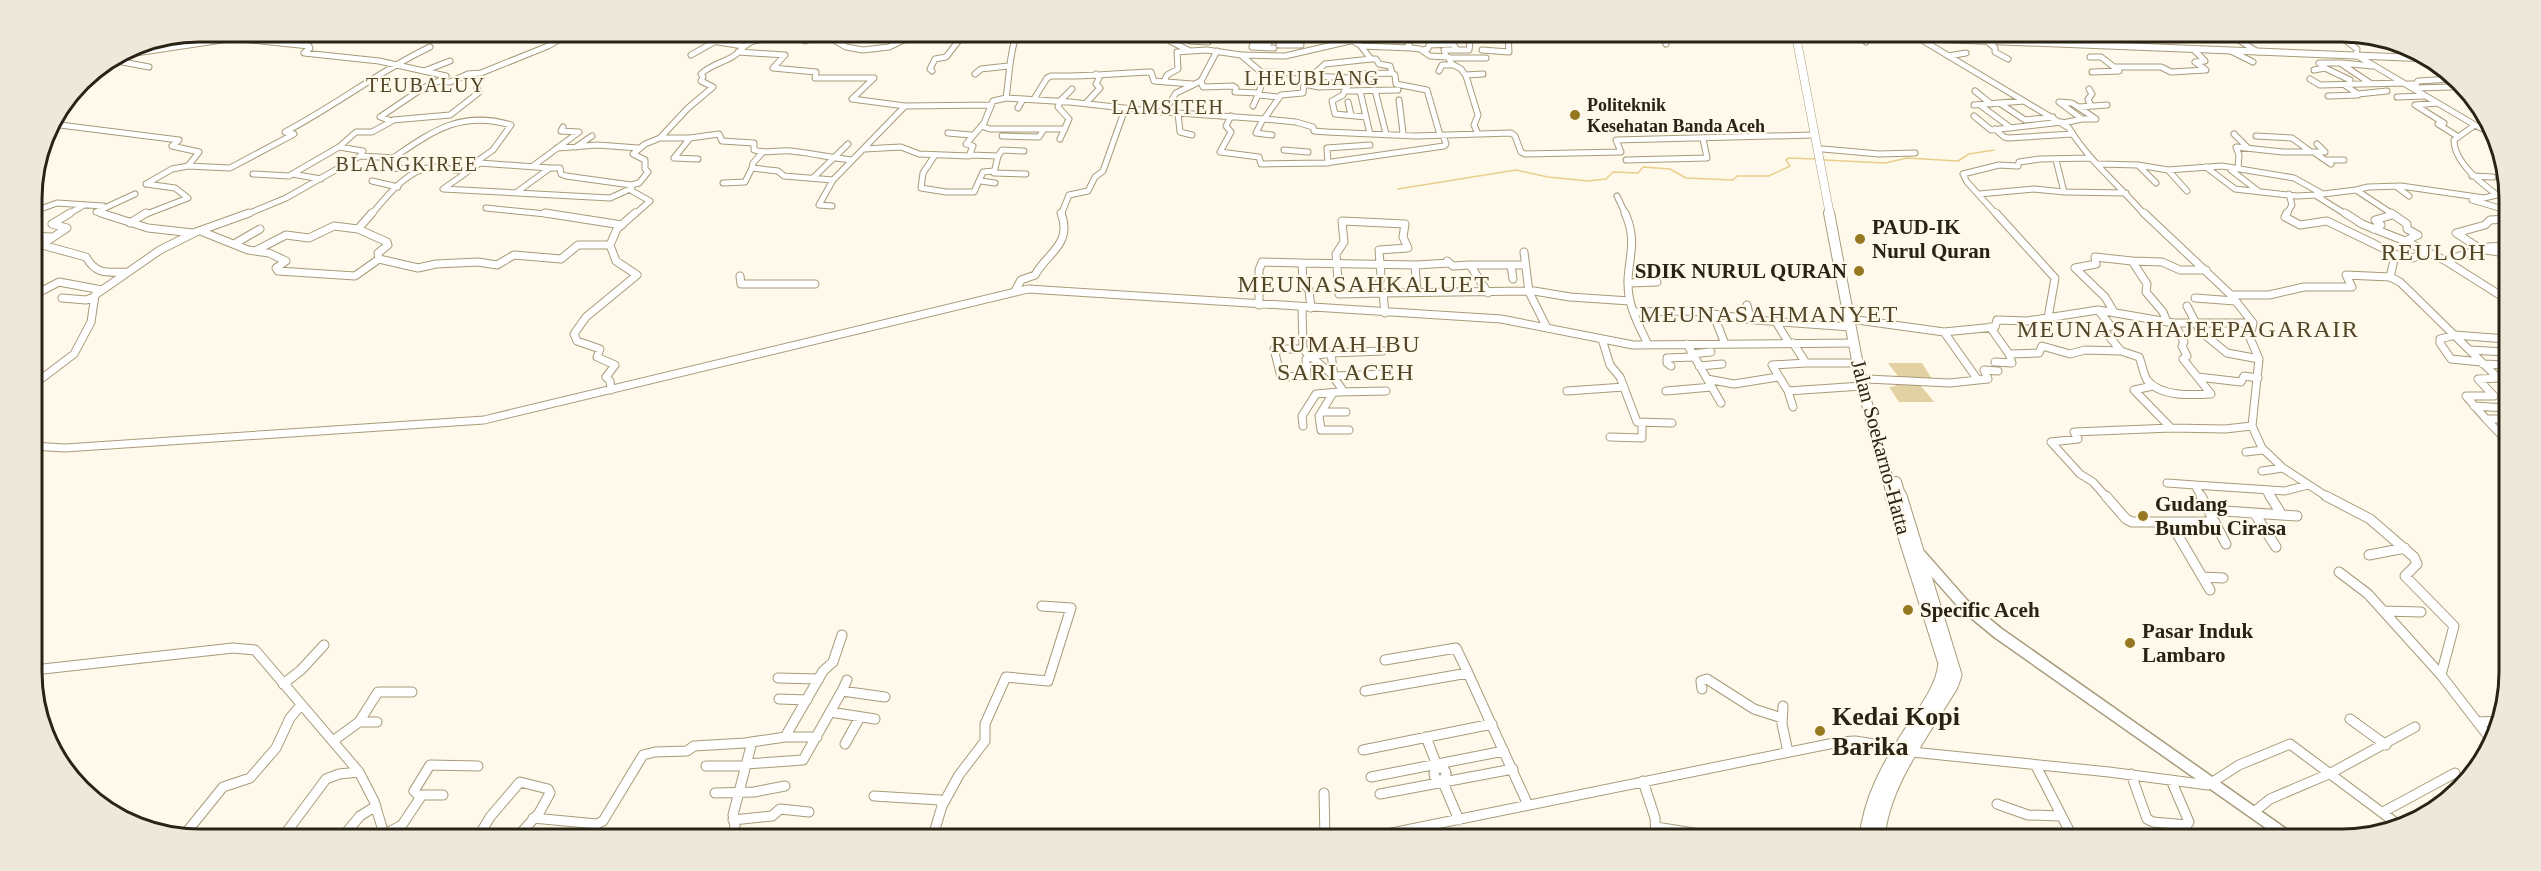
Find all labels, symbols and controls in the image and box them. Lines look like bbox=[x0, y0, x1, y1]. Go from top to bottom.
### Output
district label: LHEUBLANG bbox=[1244, 67, 1380, 89]
district label: TEUBALUY bbox=[366, 74, 486, 96]
place label: Politeknik Kesehatan Banda Aceh bbox=[1587, 95, 1765, 136]
district label: LAMSITEH bbox=[1111, 96, 1225, 118]
marker: Politeknik Kesehatan Banda Aceh bbox=[1568, 108, 1582, 122]
district label: BLANGKIREE bbox=[336, 153, 478, 175]
place label: PAUD-IK Nurul Quran bbox=[1872, 215, 1991, 263]
marker: PAUD-IK Nurul Quran bbox=[1853, 232, 1867, 246]
district label: REULOH bbox=[2381, 239, 2487, 265]
place label: SDIK NURUL QURAN bbox=[1635, 259, 1847, 283]
marker: SDIK NURUL QURAN bbox=[1852, 264, 1866, 278]
district label: MEUNASAHKALUET bbox=[1238, 271, 1490, 297]
district label: MEUNASAHMANYET bbox=[1639, 301, 1899, 327]
district label: MEUNASAHAJEEPAGARAIR bbox=[2017, 316, 2359, 342]
district label: RUMAH IBU SARI ACEH bbox=[1271, 331, 1421, 385]
street label: Jalan Soekarno-Hatta bbox=[1846, 357, 1916, 538]
place label: Gudang Bumbu Cirasa bbox=[2155, 492, 2287, 540]
marker: Gudang Bumbu Cirasa bbox=[2136, 509, 2150, 523]
place label: Specific Aceh bbox=[1920, 598, 2040, 622]
marker: Specific Aceh bbox=[1901, 603, 1915, 617]
place label: Pasar Induk Lambaro bbox=[2142, 619, 2253, 667]
marker: Pasar Induk Lambaro bbox=[2123, 636, 2137, 650]
place label: Kedai Kopi Barika bbox=[1832, 702, 1960, 761]
marker: Kedai Kopi Barika bbox=[1813, 724, 1827, 738]

